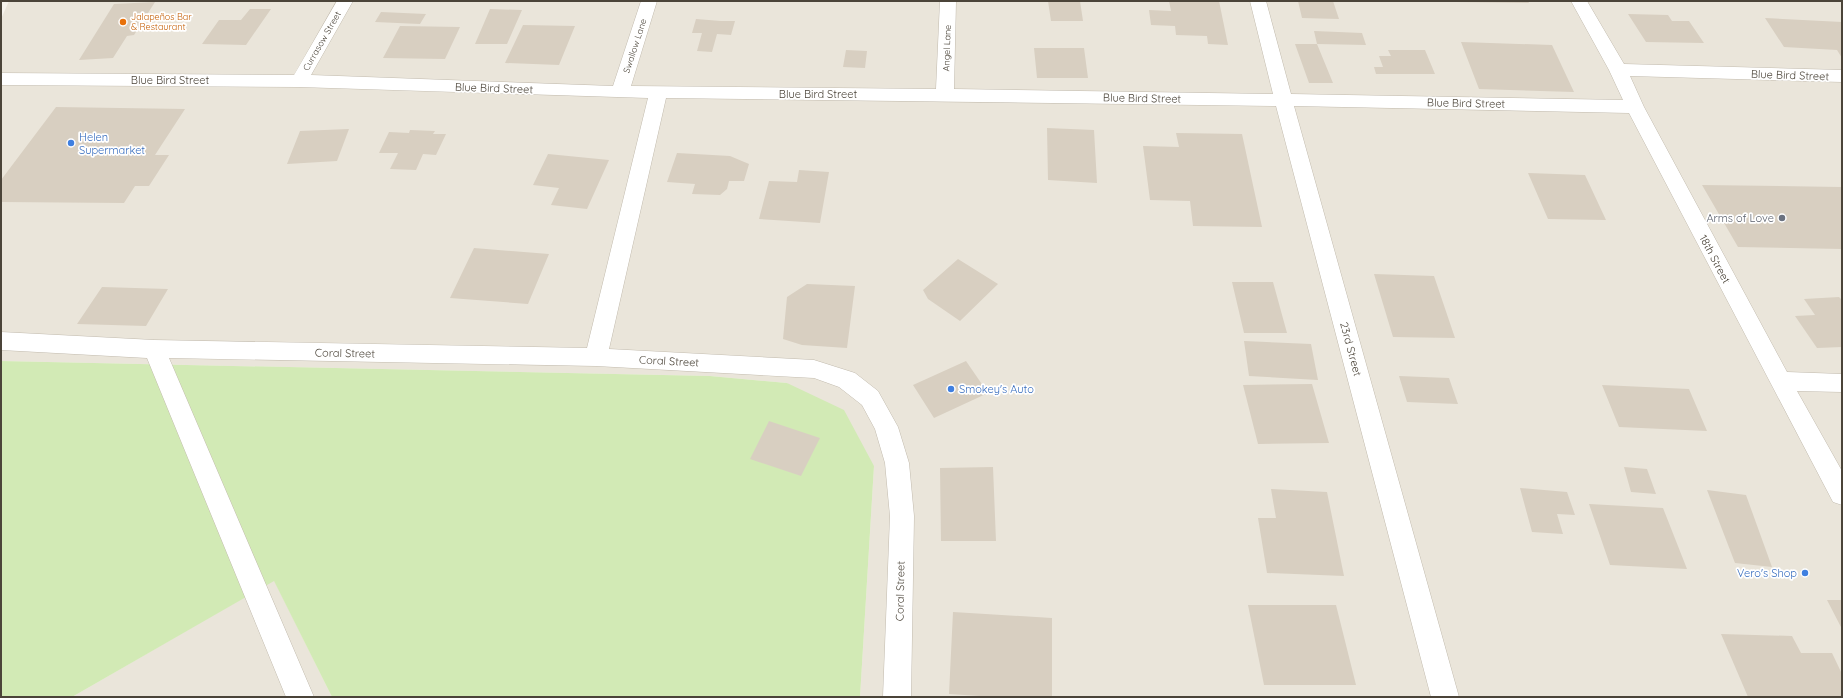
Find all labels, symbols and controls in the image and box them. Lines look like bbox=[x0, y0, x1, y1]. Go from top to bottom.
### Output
street label: Currasow Street bbox=[300, 9, 343, 72]
place label: Jalapeños Bar & Restaurant bbox=[131, 11, 192, 32]
marker: Jalapeños Bar & Restaurant bbox=[118, 17, 128, 27]
street label: Swallow Lane bbox=[621, 17, 648, 74]
street label: Angel Lane bbox=[940, 25, 953, 71]
street label: Blue Bird Street bbox=[1751, 67, 1830, 83]
street label: Blue Bird Street bbox=[131, 73, 209, 87]
street label: Blue Bird Street bbox=[455, 80, 534, 96]
street label: Blue Bird Street bbox=[779, 87, 857, 101]
street label: Blue Bird Street bbox=[1103, 90, 1182, 106]
street label: Blue Bird Street bbox=[1427, 95, 1506, 111]
place label: Helen Supermarket bbox=[79, 130, 145, 157]
marker: Helen Supermarket bbox=[66, 138, 76, 148]
place label: Arms of Love bbox=[1706, 211, 1774, 225]
marker: Arms of Love bbox=[1777, 213, 1787, 223]
street label: 18th Street bbox=[1696, 232, 1734, 286]
street label: 23rd Street bbox=[1337, 320, 1365, 378]
street label: Coral Street bbox=[315, 345, 375, 361]
street label: Coral Street bbox=[639, 352, 700, 370]
place label: Smokey's Auto bbox=[959, 382, 1034, 396]
marker: Smokey's Auto bbox=[946, 384, 956, 394]
street label: Coral Street bbox=[892, 561, 908, 621]
place label: Vero's Shop bbox=[1737, 566, 1797, 580]
marker: Vero's Shop bbox=[1800, 568, 1810, 578]

